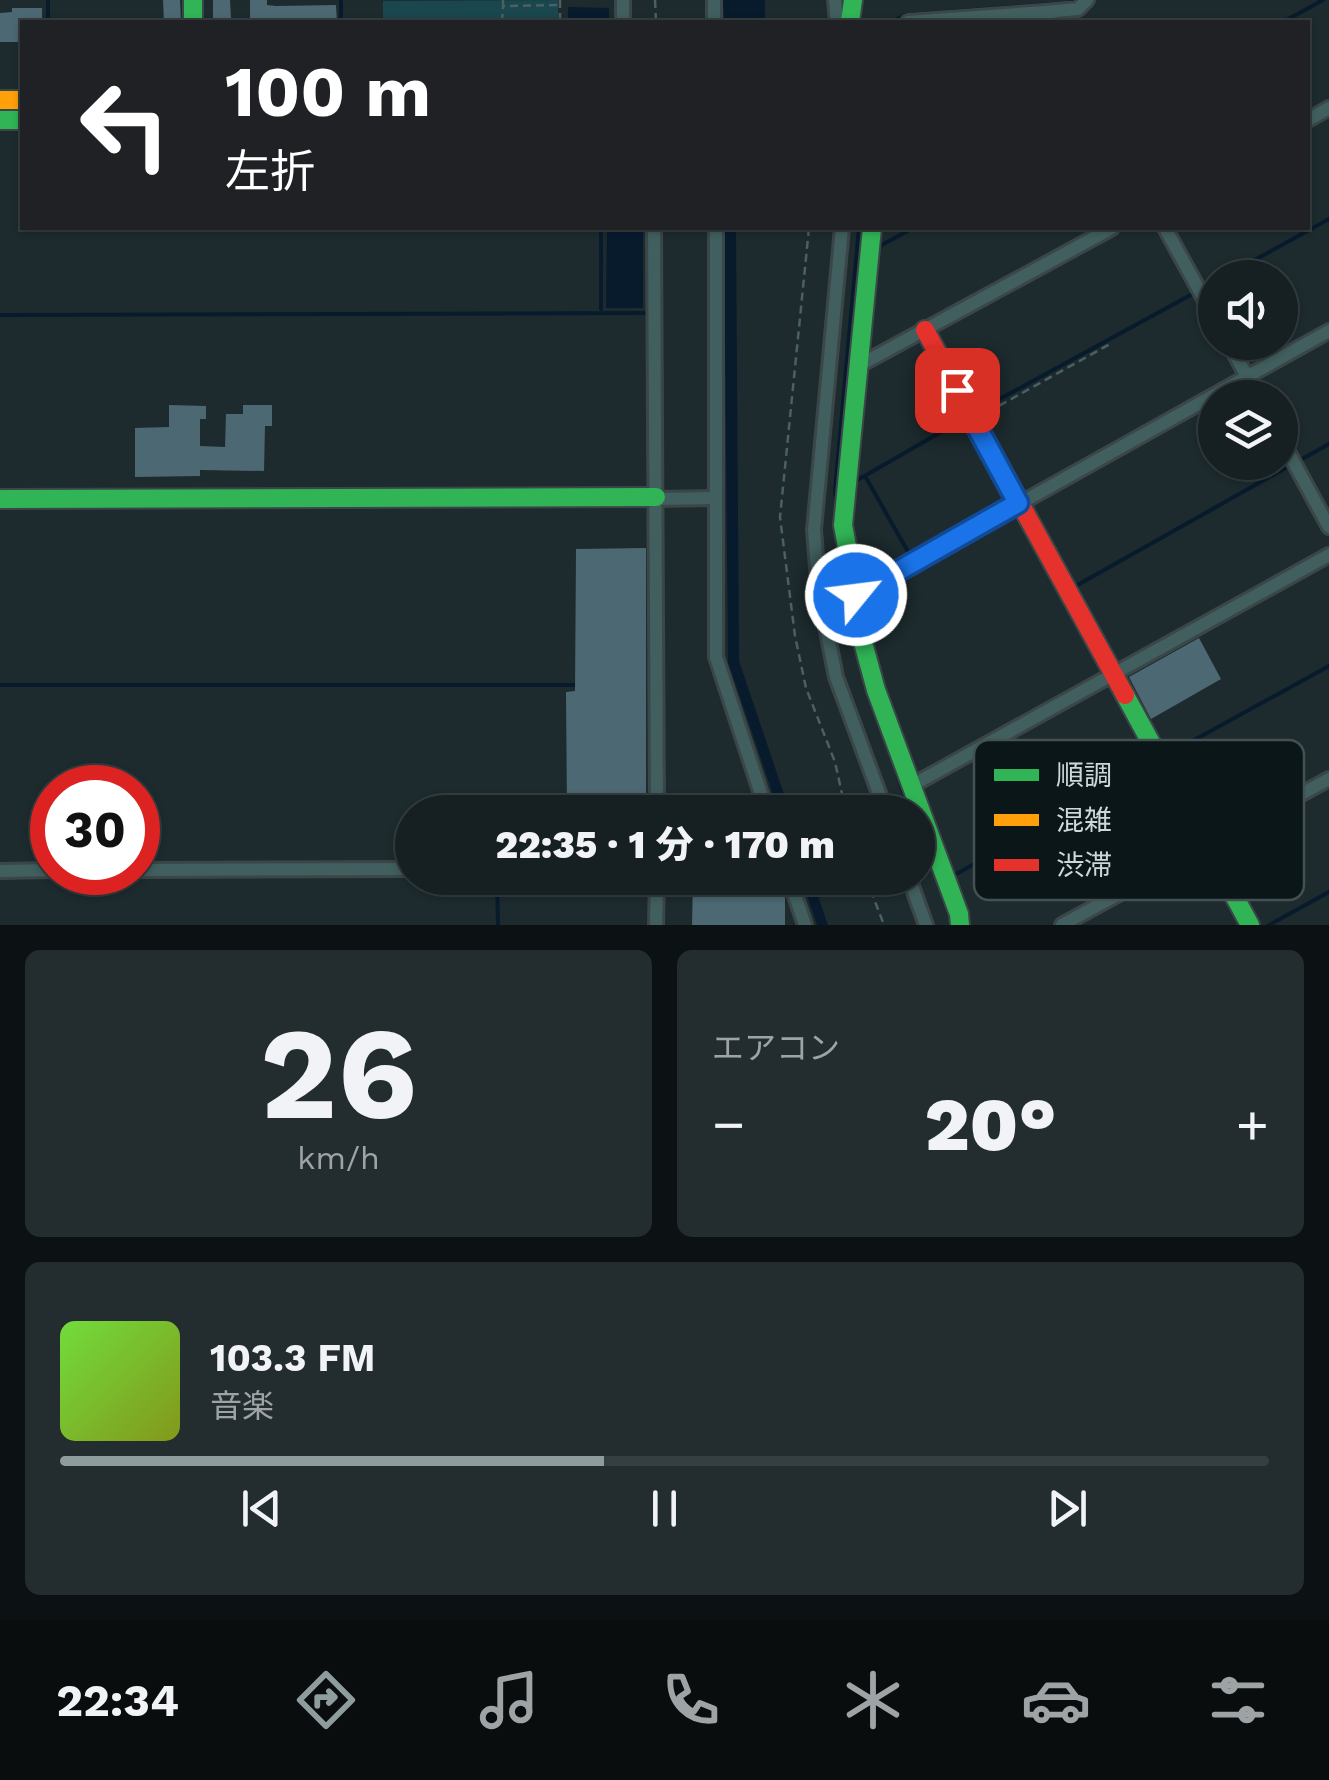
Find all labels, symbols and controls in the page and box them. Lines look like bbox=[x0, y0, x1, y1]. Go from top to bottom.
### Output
text: 100 m bbox=[225, 51, 431, 133]
icon: left bbox=[60, 60, 190, 190]
text: 左折 bbox=[225, 145, 315, 198]
map controls bbox=[1198, 260, 1298, 480]
button: sound bbox=[1198, 260, 1298, 360]
pin bbox=[915, 348, 1000, 433]
icon: arrive bbox=[930, 363, 985, 418]
button: layers bbox=[1198, 380, 1298, 480]
position arrow bbox=[804, 543, 908, 647]
legend bbox=[974, 740, 1304, 900]
text: 順調 bbox=[1056, 759, 1112, 792]
speed limit sign: 30 bbox=[30, 765, 160, 895]
text: 混雑 bbox=[1056, 804, 1112, 837]
text: 22:35 · 1 分 · 170 m bbox=[495, 823, 835, 867]
text: 渋滞 bbox=[1056, 849, 1112, 882]
text: 26 bbox=[260, 997, 417, 1150]
text: エアコン bbox=[712, 1029, 840, 1067]
text: 20° bbox=[924, 1080, 1057, 1168]
text: − bbox=[712, 1092, 745, 1156]
text: + bbox=[1236, 1092, 1269, 1156]
text: km/h bbox=[297, 1139, 380, 1177]
text: 103.3 FM bbox=[210, 1336, 375, 1380]
text: 音楽 bbox=[210, 1387, 274, 1425]
icon: previous bbox=[234, 1481, 289, 1536]
icon: pause bbox=[637, 1481, 692, 1536]
icon: next bbox=[1040, 1481, 1095, 1536]
icon: directions bbox=[291, 1665, 361, 1735]
icon: music bbox=[474, 1665, 544, 1735]
icon: phone bbox=[656, 1665, 726, 1735]
icon: climate bbox=[838, 1665, 908, 1735]
icon: car bbox=[1021, 1665, 1091, 1735]
icon: filters bbox=[1203, 1665, 1273, 1735]
text: 22:34 bbox=[56, 1674, 179, 1727]

